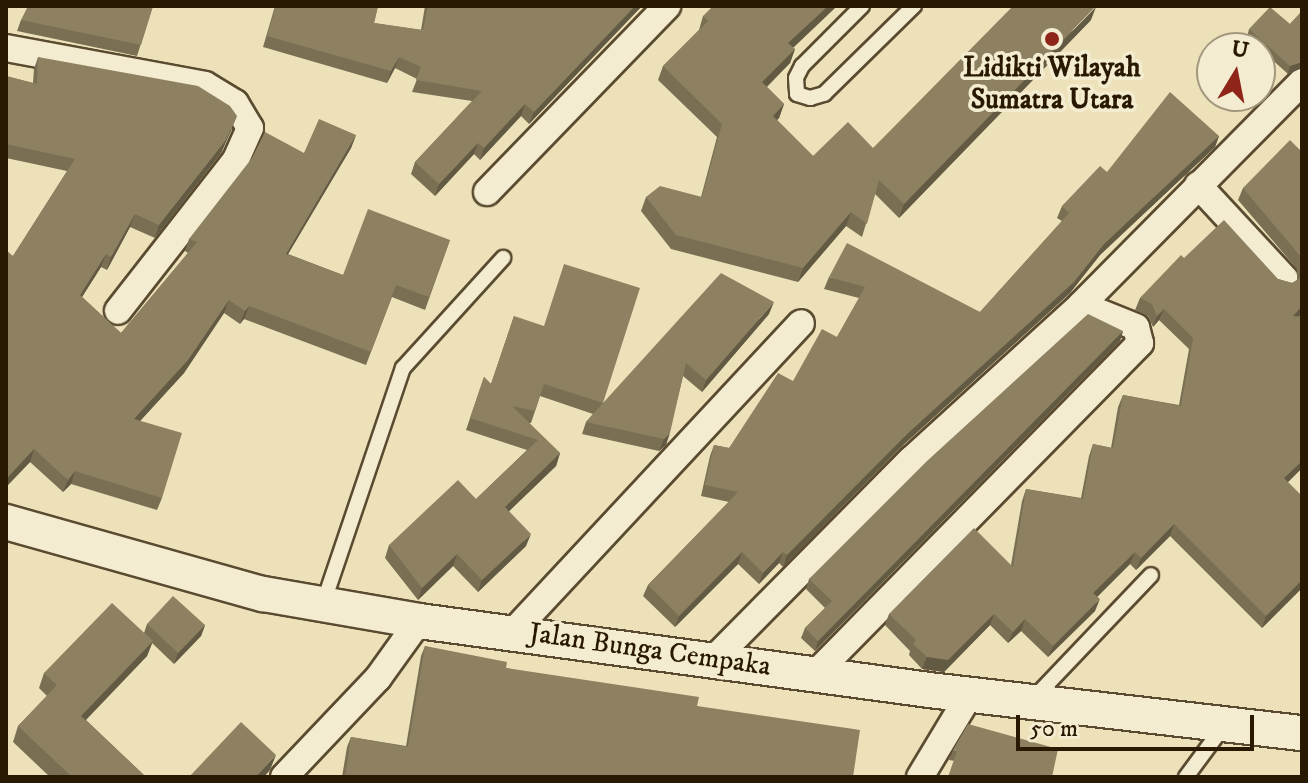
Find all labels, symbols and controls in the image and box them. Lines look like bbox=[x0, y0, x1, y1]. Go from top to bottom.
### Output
marker: Lidikti Wilayah Sumatra Utara bbox=[1043, 30, 1061, 48]
north arrow bbox=[1196, 32, 1276, 112]
text: U bbox=[1229, 35, 1251, 65]
place label: Lidikti Wilayah Sumatra Utara bbox=[963, 51, 1141, 117]
street label: Jalan Bunga Cempaka bbox=[527, 616, 773, 684]
scale bar bbox=[1020, 699, 1258, 749]
text: 50 m bbox=[1030, 714, 1078, 744]

